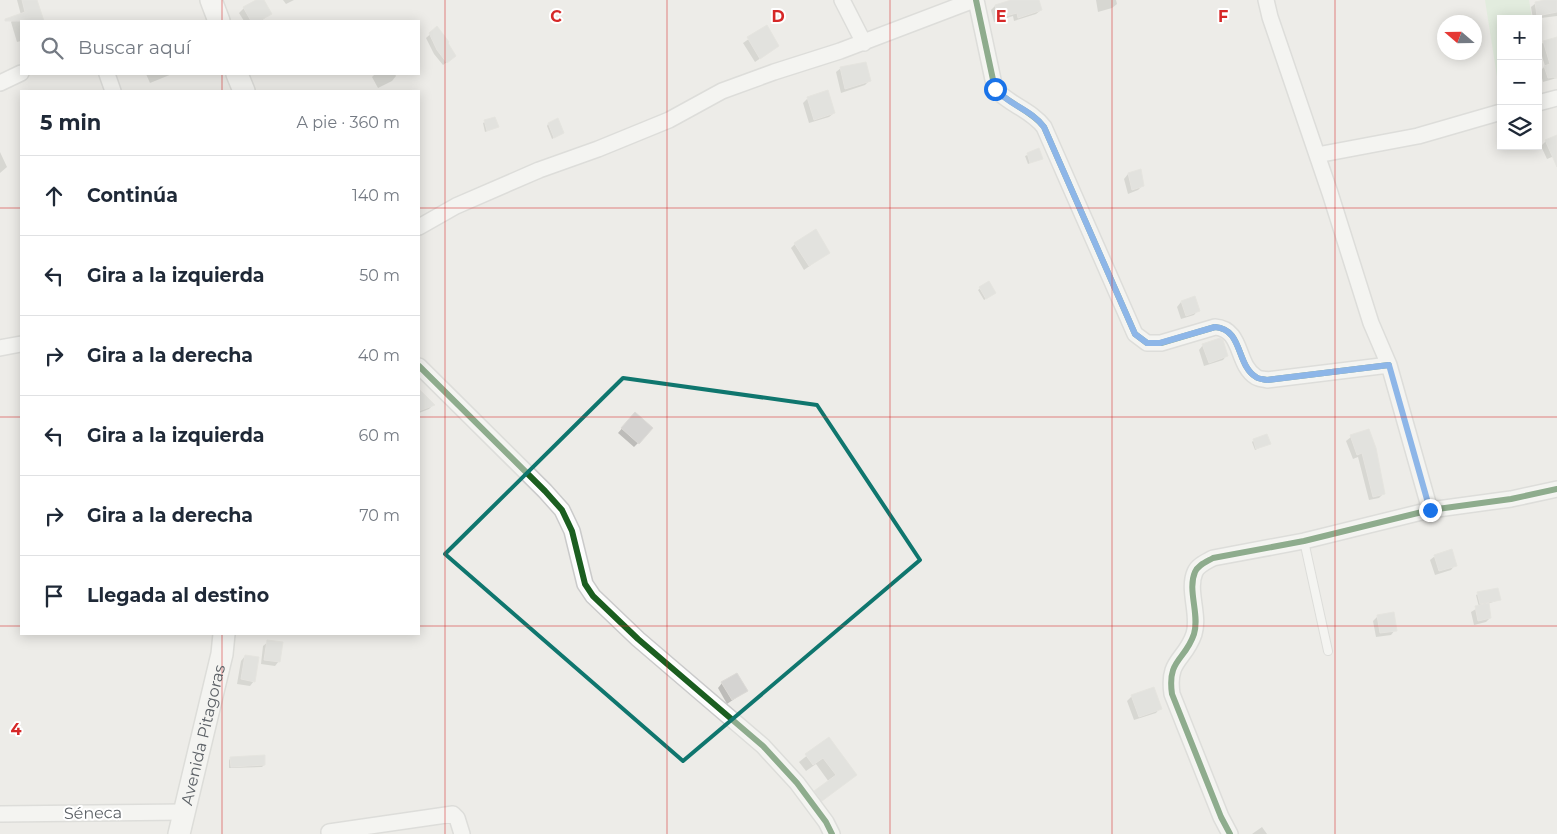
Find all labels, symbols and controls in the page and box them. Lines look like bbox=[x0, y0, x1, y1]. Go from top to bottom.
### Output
text: C bbox=[550, 7, 562, 26]
text: D bbox=[771, 7, 785, 26]
text: E bbox=[996, 7, 1006, 26]
text: F bbox=[1218, 7, 1228, 26]
north arrow bbox=[1437, 15, 1482, 60]
map controls bbox=[1497, 15, 1542, 150]
button: + bbox=[1497, 15, 1542, 60]
search box bbox=[20, 20, 420, 75]
icon: search bbox=[38, 34, 66, 62]
text: Buscar aquí bbox=[78, 36, 191, 59]
button: − bbox=[1497, 60, 1542, 105]
route start bbox=[984, 78, 1007, 101]
button: layers bbox=[1497, 105, 1542, 150]
text: 5 min bbox=[40, 110, 101, 135]
text: A pie · 360 m bbox=[297, 113, 400, 132]
icon: ahead bbox=[40, 182, 68, 210]
text: Continúa bbox=[87, 184, 178, 207]
text: 140 m bbox=[352, 186, 400, 205]
icon: left bbox=[40, 262, 68, 290]
text: Gira a la izquierda bbox=[87, 264, 265, 287]
text: 50 m bbox=[359, 266, 400, 285]
icon: right bbox=[40, 342, 68, 370]
text: Gira a la derecha bbox=[87, 344, 253, 367]
text: 40 m bbox=[358, 346, 400, 365]
icon: left bbox=[40, 422, 68, 450]
text: Gira a la izquierda bbox=[87, 424, 265, 447]
text: 60 m bbox=[358, 426, 400, 445]
route end bbox=[1419, 499, 1442, 522]
icon: right bbox=[40, 502, 68, 530]
text: Gira a la derecha bbox=[87, 504, 253, 527]
text: 70 m bbox=[359, 506, 400, 525]
icon: arrive bbox=[40, 582, 68, 610]
text: Llegada al destino bbox=[87, 584, 269, 607]
street label: Avenida Pitagoras bbox=[177, 662, 229, 807]
text: 4 bbox=[10, 720, 22, 739]
street label: Séneca bbox=[64, 803, 122, 823]

